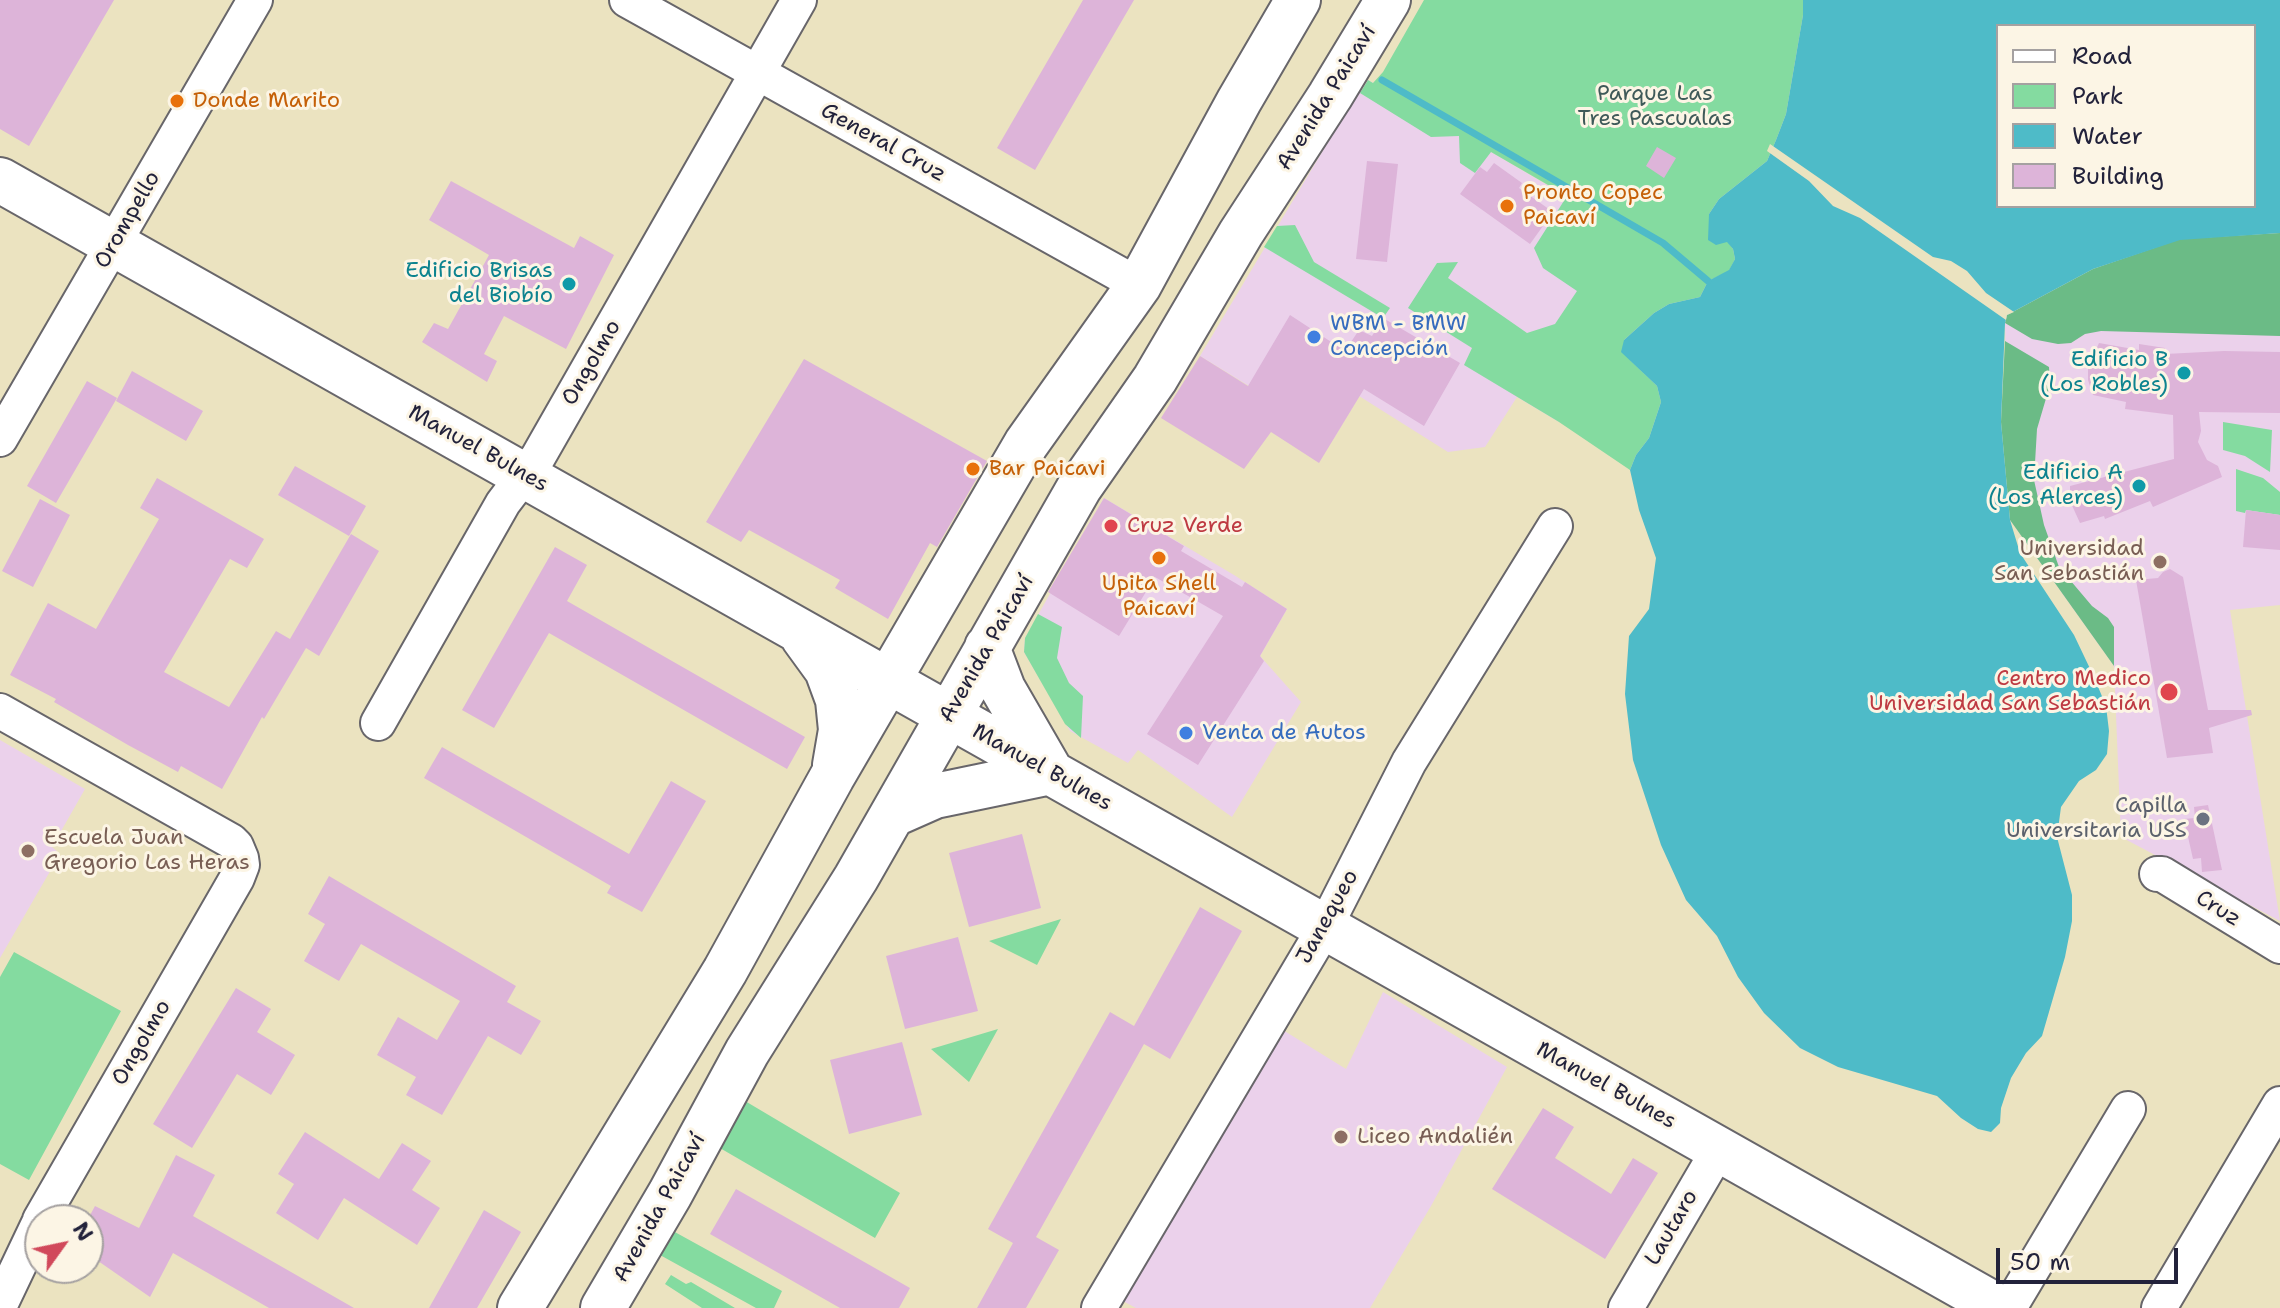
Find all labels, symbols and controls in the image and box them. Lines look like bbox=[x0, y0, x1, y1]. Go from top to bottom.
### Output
street label: Avenida Paicaví bbox=[1272, 20, 1382, 176]
legend bbox=[1996, 24, 2256, 208]
text: Road bbox=[2072, 40, 2132, 72]
text: Park bbox=[2072, 80, 2124, 112]
park label: Parque Las Tres Pascualas bbox=[1578, 81, 1732, 132]
place label: Donde Marito bbox=[193, 88, 340, 114]
marker: Donde Marito bbox=[168, 92, 186, 110]
street label: General Cruz bbox=[816, 98, 950, 188]
text: Water bbox=[2072, 120, 2143, 152]
text: Building bbox=[2072, 160, 2164, 192]
street label: Orompello bbox=[90, 167, 166, 273]
place label: Pronto Copec Paicaví bbox=[1523, 180, 1663, 232]
marker: Pronto Copec Paicaví bbox=[1498, 197, 1516, 215]
place label: Edificio Brisas del Biobío bbox=[405, 258, 553, 310]
marker: Edificio Brisas del Biobío bbox=[560, 275, 578, 293]
place label: WBM - BMW Concepción bbox=[1330, 311, 1467, 362]
street label: Ongolmo bbox=[557, 315, 627, 411]
marker: WBM - BMW Concepción bbox=[1305, 328, 1323, 346]
place label: Edificio B (Los Robles) bbox=[2040, 347, 2168, 398]
marker: Edificio B (Los Robles) bbox=[2175, 364, 2193, 382]
street label: Manuel Bulnes bbox=[403, 400, 553, 498]
place label: Bar Paicavi bbox=[989, 456, 1106, 482]
marker: Bar Paicavi bbox=[964, 460, 982, 478]
place label: Edificio A (Los Alerces) bbox=[1988, 460, 2123, 512]
marker: Edificio A (Los Alerces) bbox=[2130, 477, 2148, 495]
place label: Cruz Verde bbox=[1127, 513, 1243, 539]
marker: Cruz Verde bbox=[1102, 517, 1120, 535]
place label: Universidad San Sebastián bbox=[1994, 536, 2144, 588]
marker: Upita Shell Paicaví bbox=[1150, 549, 1168, 567]
marker: Universidad San Sebastián bbox=[2151, 553, 2169, 571]
street label: Avenida Paicaví bbox=[934, 570, 1040, 728]
place label: Upita Shell Paicaví bbox=[1102, 571, 1216, 622]
place label: Centro Medico Universidad San Sebastián bbox=[1869, 666, 2151, 718]
marker: Centro Medico Universidad San Sebastián bbox=[2158, 681, 2180, 703]
street label: Manuel Bulnes bbox=[967, 719, 1117, 817]
place label: Venta de Autos bbox=[1202, 720, 1366, 746]
marker: Venta de Autos bbox=[1177, 724, 1195, 742]
place label: Capilla Universitaria USS bbox=[2006, 793, 2187, 844]
marker: Capilla Universitaria USS bbox=[2194, 810, 2212, 828]
place label: Escuela Juan Gregorio Las Heras bbox=[44, 825, 250, 876]
marker: Escuela Juan Gregorio Las Heras bbox=[19, 842, 37, 860]
street label: Janequeo bbox=[1291, 865, 1365, 969]
street label: Cruz bbox=[2191, 885, 2245, 933]
street label: Ongolmo bbox=[107, 995, 177, 1091]
street label: Manuel Bulnes bbox=[1531, 1037, 1681, 1135]
place label: Liceo Andalién bbox=[1357, 1124, 1513, 1150]
marker: Liceo Andalién bbox=[1332, 1128, 1350, 1146]
street label: Avenida Paicaví bbox=[608, 1129, 712, 1287]
street label: Lautaro bbox=[1640, 1186, 1704, 1270]
north arrow bbox=[24, 1204, 104, 1284]
text: N bbox=[66, 1217, 100, 1247]
scale bar bbox=[2000, 1232, 2182, 1282]
text: 50 m bbox=[2010, 1246, 2070, 1278]

